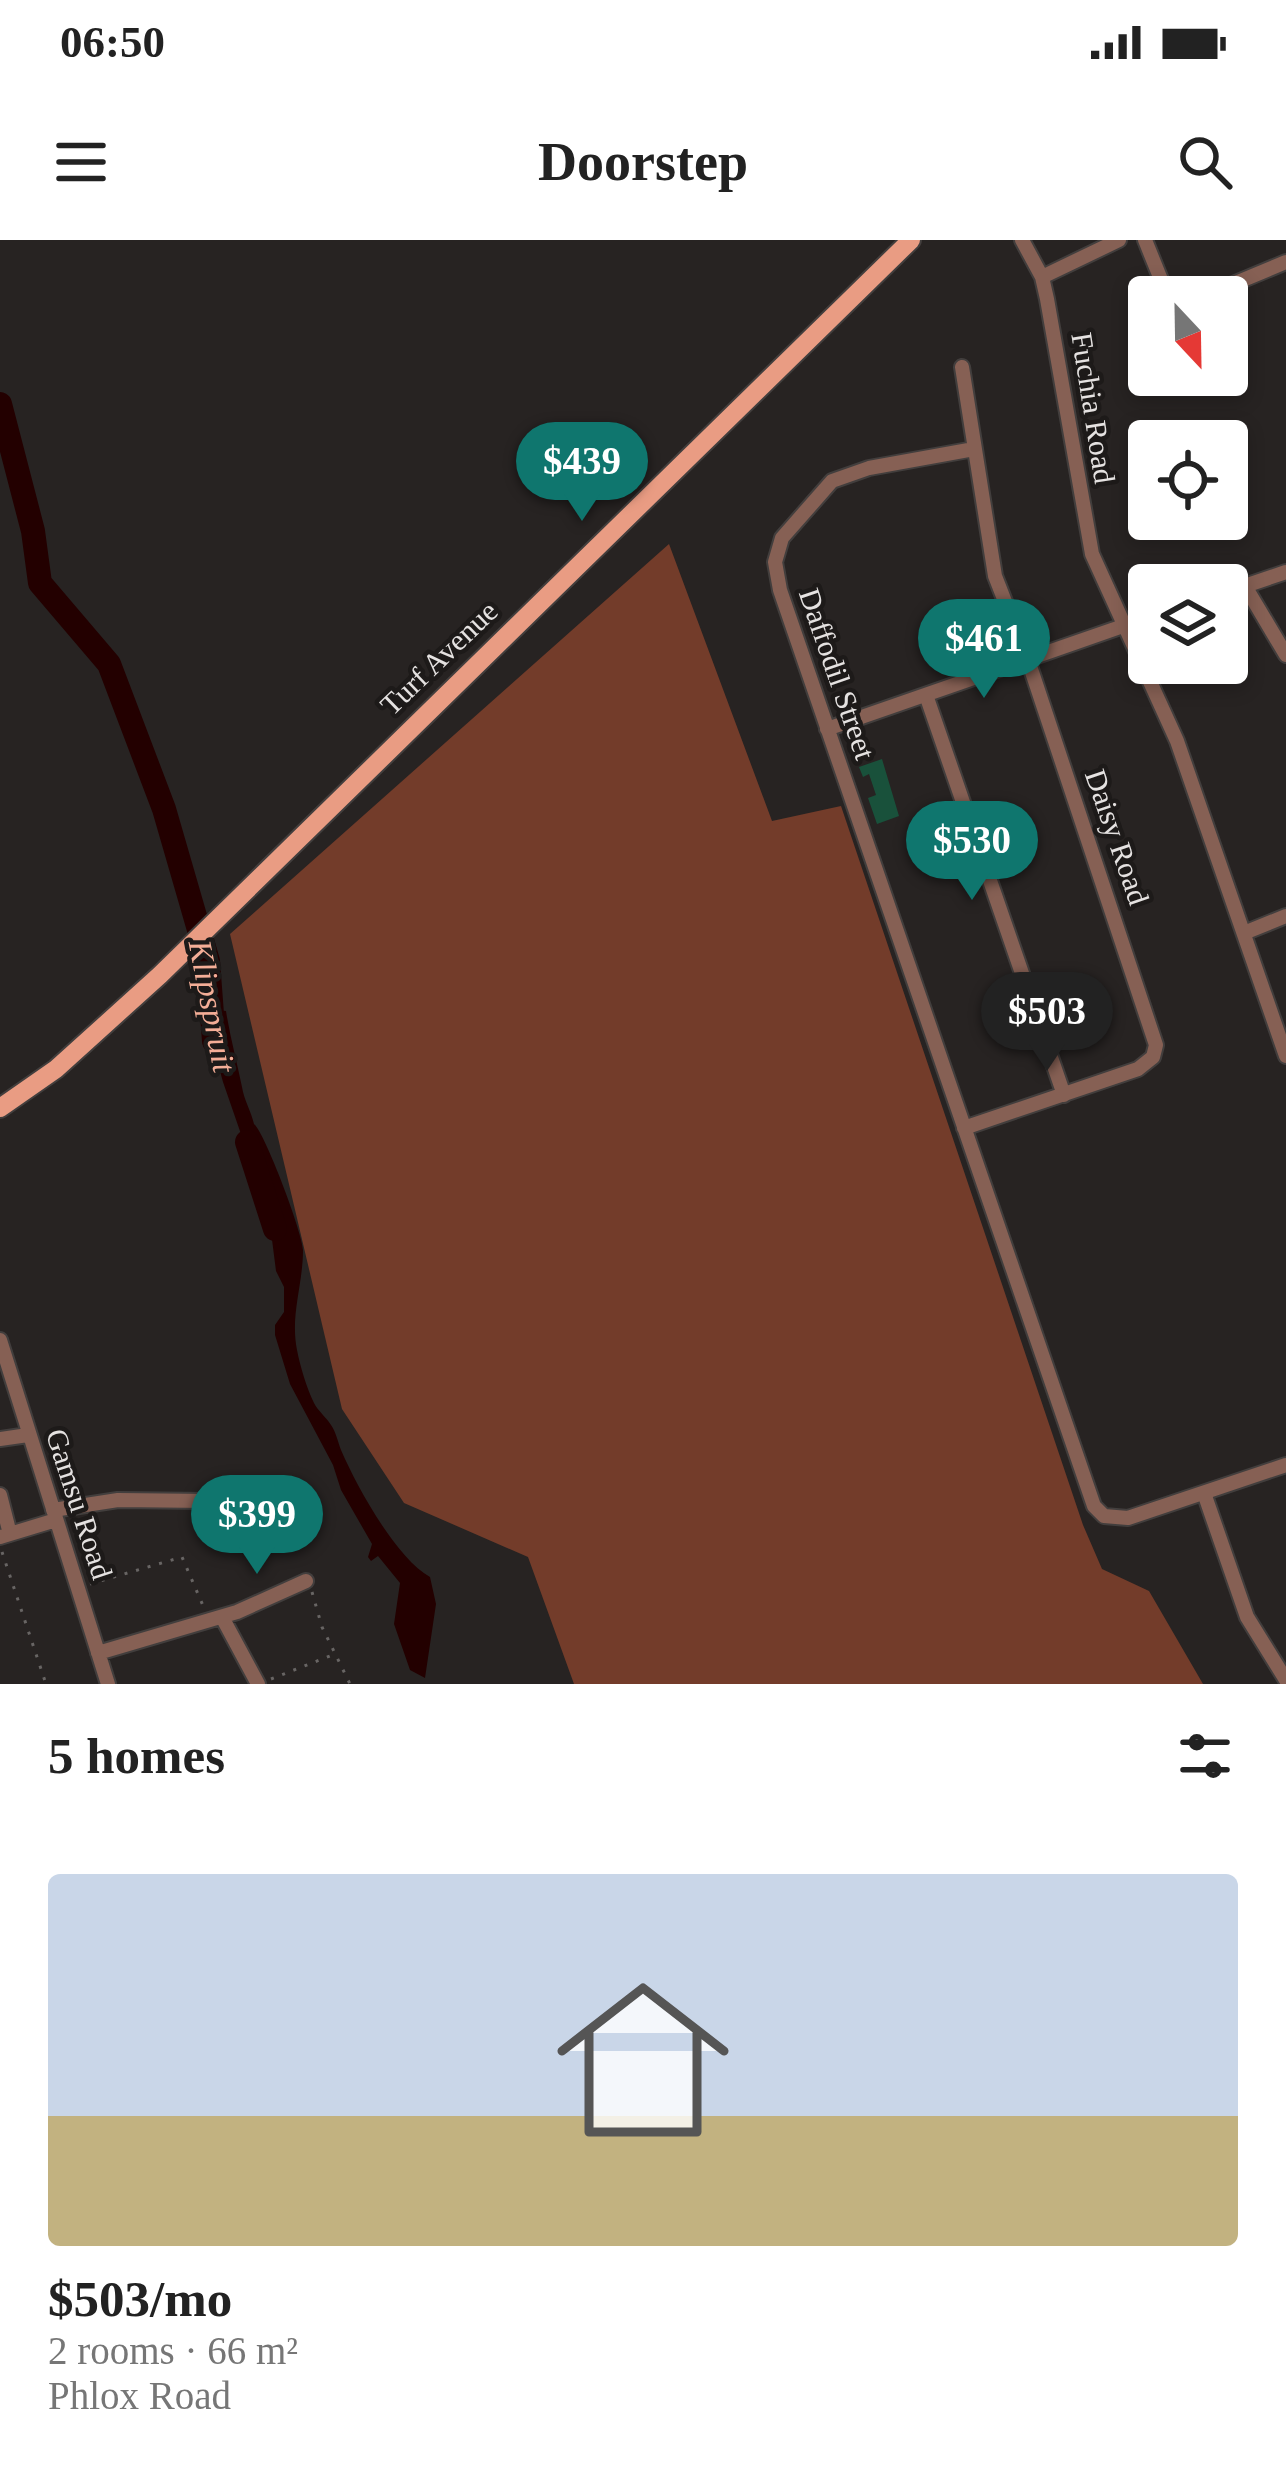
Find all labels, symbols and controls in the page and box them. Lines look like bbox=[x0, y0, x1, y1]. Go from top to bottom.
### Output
text: 06:50 bbox=[60, 17, 165, 67]
icon: menu bbox=[48, 129, 114, 195]
icon: search bbox=[1172, 129, 1238, 195]
text: Doorstep bbox=[538, 132, 748, 192]
north arrow bbox=[1128, 276, 1248, 396]
map controls bbox=[1128, 276, 1248, 684]
street label: Fuchia Road bbox=[1065, 330, 1122, 486]
button: locate bbox=[1128, 420, 1248, 540]
pin: $439 bbox=[511, 422, 653, 524]
text: $439 bbox=[543, 439, 621, 482]
button: layers bbox=[1128, 564, 1248, 684]
street label: Daffodil Street bbox=[793, 584, 882, 764]
street label: Turf Avenue bbox=[374, 594, 504, 721]
pin: $461 bbox=[913, 599, 1055, 701]
text: $461 bbox=[945, 616, 1023, 659]
street label: Daisy Road bbox=[1079, 765, 1156, 909]
pin: $530 bbox=[901, 801, 1043, 903]
text: $530 bbox=[933, 818, 1011, 861]
water label: Klipspruit bbox=[181, 936, 243, 1076]
pin: $503 bbox=[976, 972, 1118, 1074]
text: $503 bbox=[1008, 989, 1086, 1032]
street label: Gamsu Road bbox=[40, 1425, 119, 1583]
pin: $399 bbox=[186, 1475, 328, 1577]
text: $399 bbox=[218, 1492, 296, 1535]
icon: filters bbox=[1172, 1723, 1238, 1789]
text: 5 homes bbox=[48, 1728, 225, 1784]
icon: home bbox=[535, 1952, 751, 2168]
text: $503/mo bbox=[48, 2271, 232, 2327]
text: 2 rooms · 66 m² bbox=[48, 2329, 298, 2372]
text: Phlox Road bbox=[48, 2374, 231, 2417]

